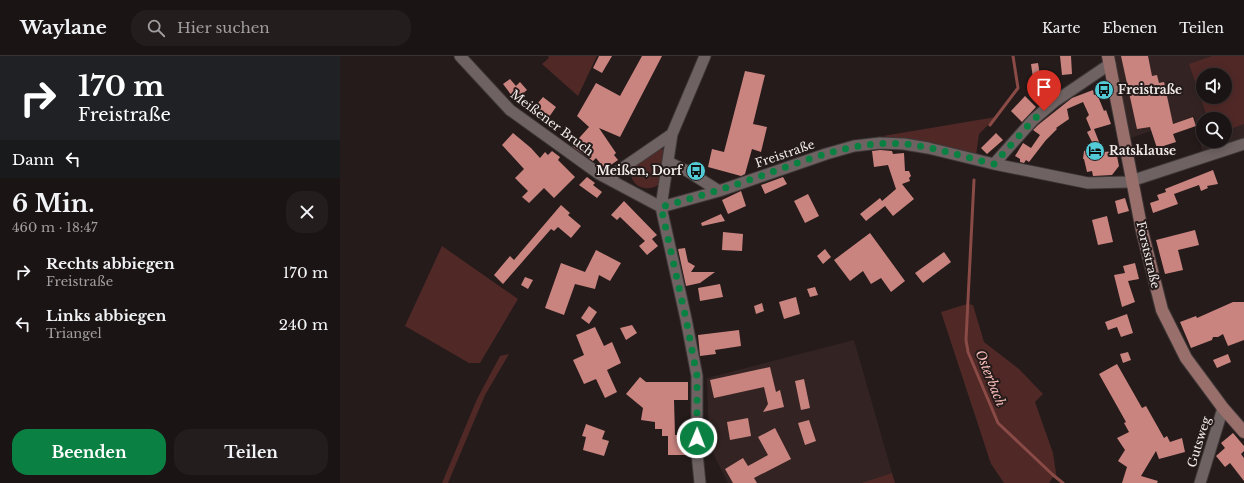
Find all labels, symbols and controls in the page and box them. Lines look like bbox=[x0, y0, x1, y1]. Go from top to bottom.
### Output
search box bbox=[131, 10, 411, 46]
text: Waylane bbox=[20, 16, 107, 39]
icon: search bbox=[145, 17, 167, 39]
text: Hier suchen bbox=[177, 18, 270, 37]
text: Karte bbox=[1042, 19, 1081, 37]
text: Ebenen bbox=[1103, 19, 1157, 37]
text: Teilen bbox=[1179, 19, 1224, 37]
map controls bbox=[1196, 68, 1232, 148]
button: sound bbox=[1196, 68, 1232, 104]
text: 170 m bbox=[78, 69, 164, 104]
pin bbox=[1027, 70, 1061, 111]
icon: right bbox=[12, 72, 64, 124]
icon: arrive bbox=[1033, 76, 1055, 98]
bus stop icon: Freistraße bbox=[1093, 79, 1115, 101]
place label: Freistraße bbox=[1118, 82, 1182, 97]
street label: Meißener Bruch bbox=[508, 86, 597, 159]
text: Freistraße bbox=[78, 104, 171, 126]
button: search bbox=[1196, 112, 1232, 148]
street label: Freistraße bbox=[753, 136, 817, 171]
hotel icon: Ratsklause bbox=[1084, 140, 1106, 162]
place label: Ratsklause bbox=[1109, 143, 1176, 158]
icon: left bbox=[62, 148, 84, 170]
text: Dann bbox=[12, 150, 54, 169]
bus stop icon: Meißen, Dorf bbox=[685, 160, 707, 182]
place label: Meißen, Dorf bbox=[596, 163, 684, 178]
text: 6 Min. bbox=[12, 189, 94, 218]
button: close bbox=[286, 191, 328, 233]
text: 460 m · 18:47 bbox=[12, 219, 98, 236]
street label: Forststraße bbox=[1133, 220, 1164, 290]
text: Rechts abbiegen bbox=[46, 254, 175, 273]
icon: right bbox=[12, 261, 34, 283]
text: 170 m bbox=[283, 263, 328, 282]
text: Freistraße bbox=[46, 273, 113, 290]
text: Links abbiegen bbox=[46, 306, 166, 325]
icon: left bbox=[12, 313, 34, 335]
text: 240 m bbox=[279, 315, 328, 334]
text: Triangel bbox=[46, 325, 102, 342]
water label: Osterbach bbox=[971, 347, 1010, 409]
street label: Gutsweg bbox=[1184, 414, 1214, 469]
position arrow bbox=[676, 417, 718, 459]
button: Beenden bbox=[12, 429, 166, 475]
button: Teilen bbox=[174, 429, 328, 475]

